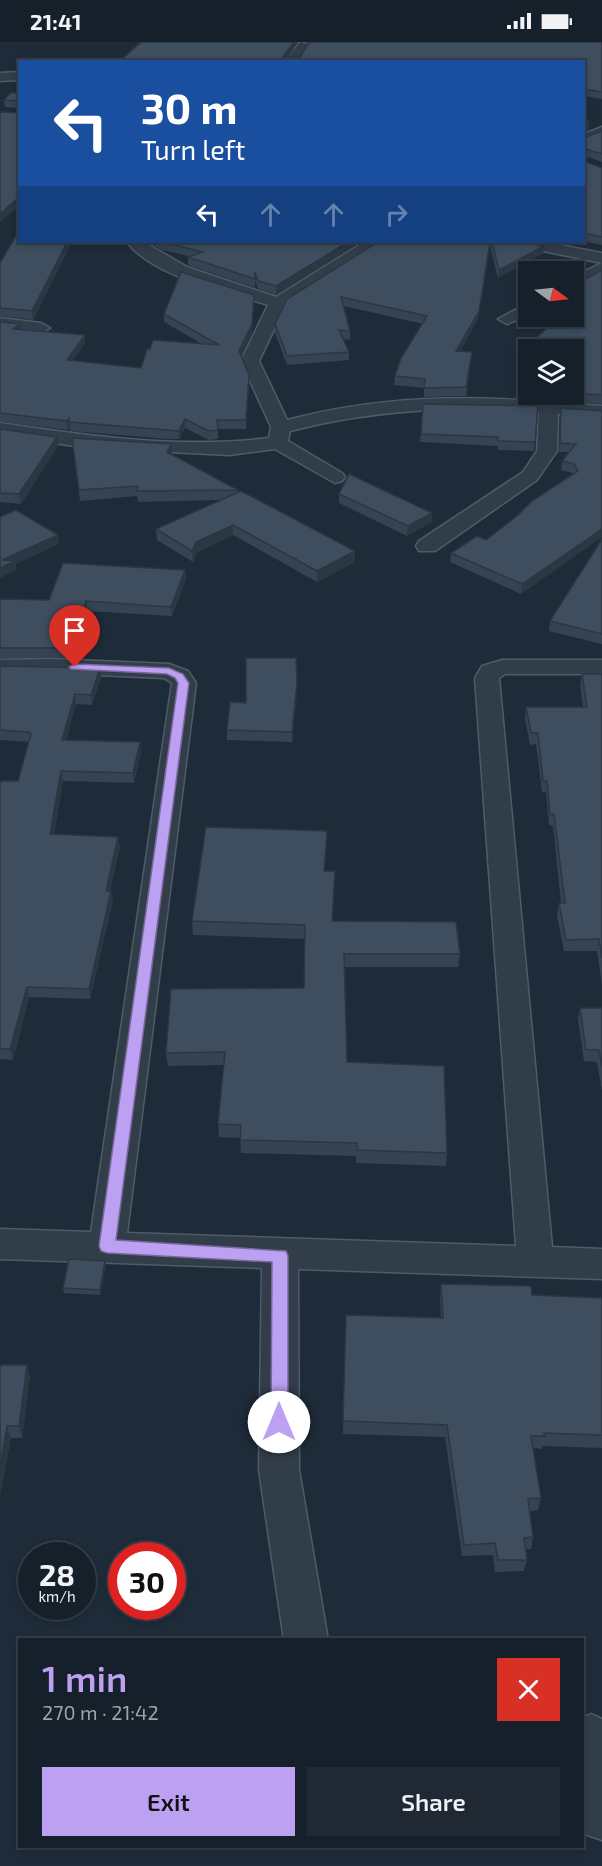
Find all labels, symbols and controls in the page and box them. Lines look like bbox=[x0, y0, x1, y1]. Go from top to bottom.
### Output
text: 21:41 bbox=[30, 8, 81, 34]
text: 30 m bbox=[141, 82, 237, 132]
icon: left bbox=[42, 84, 120, 162]
text: Turn left bbox=[141, 133, 245, 165]
icon: left bbox=[191, 198, 224, 231]
icon: ahead bbox=[254, 198, 287, 231]
icon: ahead bbox=[317, 198, 350, 231]
icon: right bbox=[380, 198, 413, 231]
north arrow bbox=[518, 261, 584, 327]
map controls bbox=[518, 261, 584, 405]
button: layers bbox=[518, 339, 584, 405]
pin bbox=[49, 605, 100, 667]
icon: arrive bbox=[58, 614, 91, 647]
position arrow bbox=[247, 1390, 311, 1454]
speed limit sign: 30 bbox=[108, 1542, 186, 1620]
text: 28 bbox=[39, 1556, 75, 1592]
text: km/h bbox=[38, 1587, 76, 1605]
text: 1 min bbox=[42, 1656, 127, 1699]
button: close bbox=[497, 1658, 560, 1721]
text: 270 m · 21:42 bbox=[42, 1700, 159, 1724]
button: Exit bbox=[42, 1767, 295, 1836]
button: Share bbox=[307, 1767, 560, 1836]

